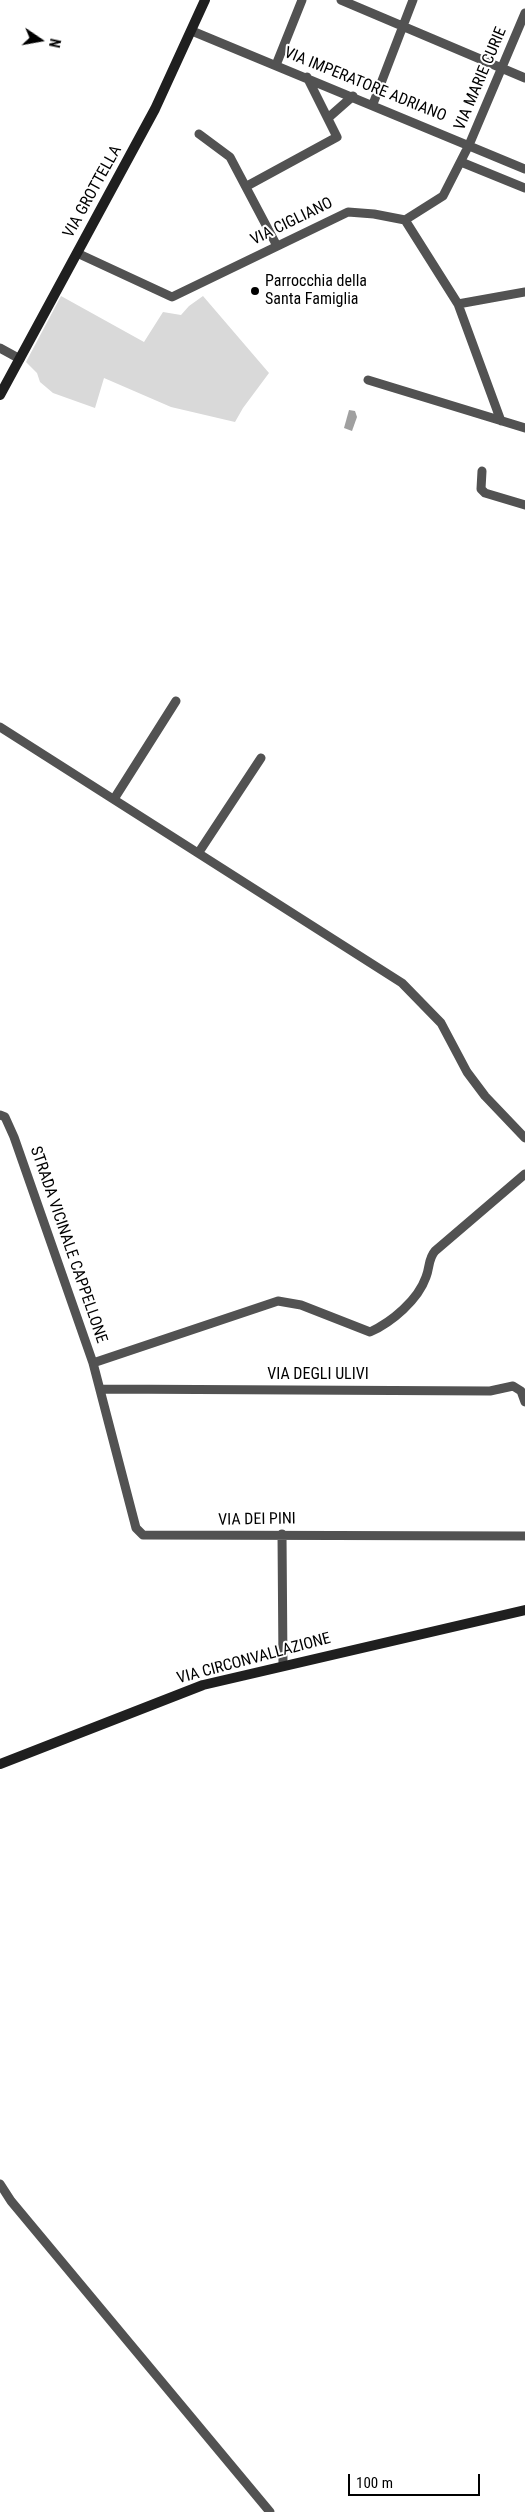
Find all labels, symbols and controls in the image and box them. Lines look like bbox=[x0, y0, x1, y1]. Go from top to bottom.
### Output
north arrow bbox=[15, 15, 65, 65]
street label: VIA MARIE CURIE bbox=[451, 25, 511, 133]
text: N bbox=[46, 37, 63, 49]
street label: VIA IMPERATORE ADRIANO bbox=[281, 44, 449, 126]
street label: VIA GROTTELLA bbox=[60, 142, 126, 242]
street label: VIA CIGLIANO bbox=[248, 194, 336, 250]
place label: Parrocchia della Santa Famiglia bbox=[265, 272, 367, 310]
marker: Parrocchia della Santa Famiglia bbox=[249, 285, 261, 297]
street label: STRADA VICINALE CAPPELLONE bbox=[25, 1144, 111, 1346]
street label: VIA DEGLI ULIVI bbox=[267, 1365, 369, 1385]
street label: VIA DEI PINI bbox=[218, 1510, 296, 1530]
street label: VIA CIRCONVALLAZIONE bbox=[175, 1629, 333, 1689]
scale bar bbox=[350, 2464, 482, 2496]
text: 100 m bbox=[356, 2474, 393, 2492]

